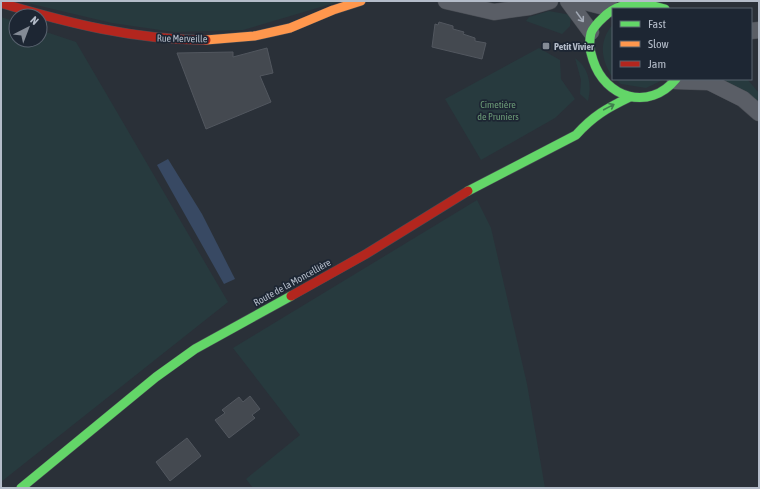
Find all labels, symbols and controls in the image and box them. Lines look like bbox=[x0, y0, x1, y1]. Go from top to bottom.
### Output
north arrow bbox=[8, 8, 48, 48]
legend bbox=[612, 8, 752, 80]
one-way arrow bbox=[576, 11, 584, 22]
text: N bbox=[28, 14, 41, 27]
text: Fast bbox=[648, 17, 666, 31]
street label: Rue Merveille bbox=[157, 33, 208, 44]
text: Slow bbox=[648, 37, 669, 51]
marker: Petit Vivier bbox=[541, 41, 551, 51]
place label: Petit Vivier bbox=[554, 41, 595, 52]
text: Jam bbox=[648, 57, 666, 71]
park label: Cimetière de Pruniers bbox=[477, 99, 519, 122]
one-way arrow bbox=[603, 103, 615, 111]
street label: Route de la Moncellière bbox=[252, 256, 333, 308]

